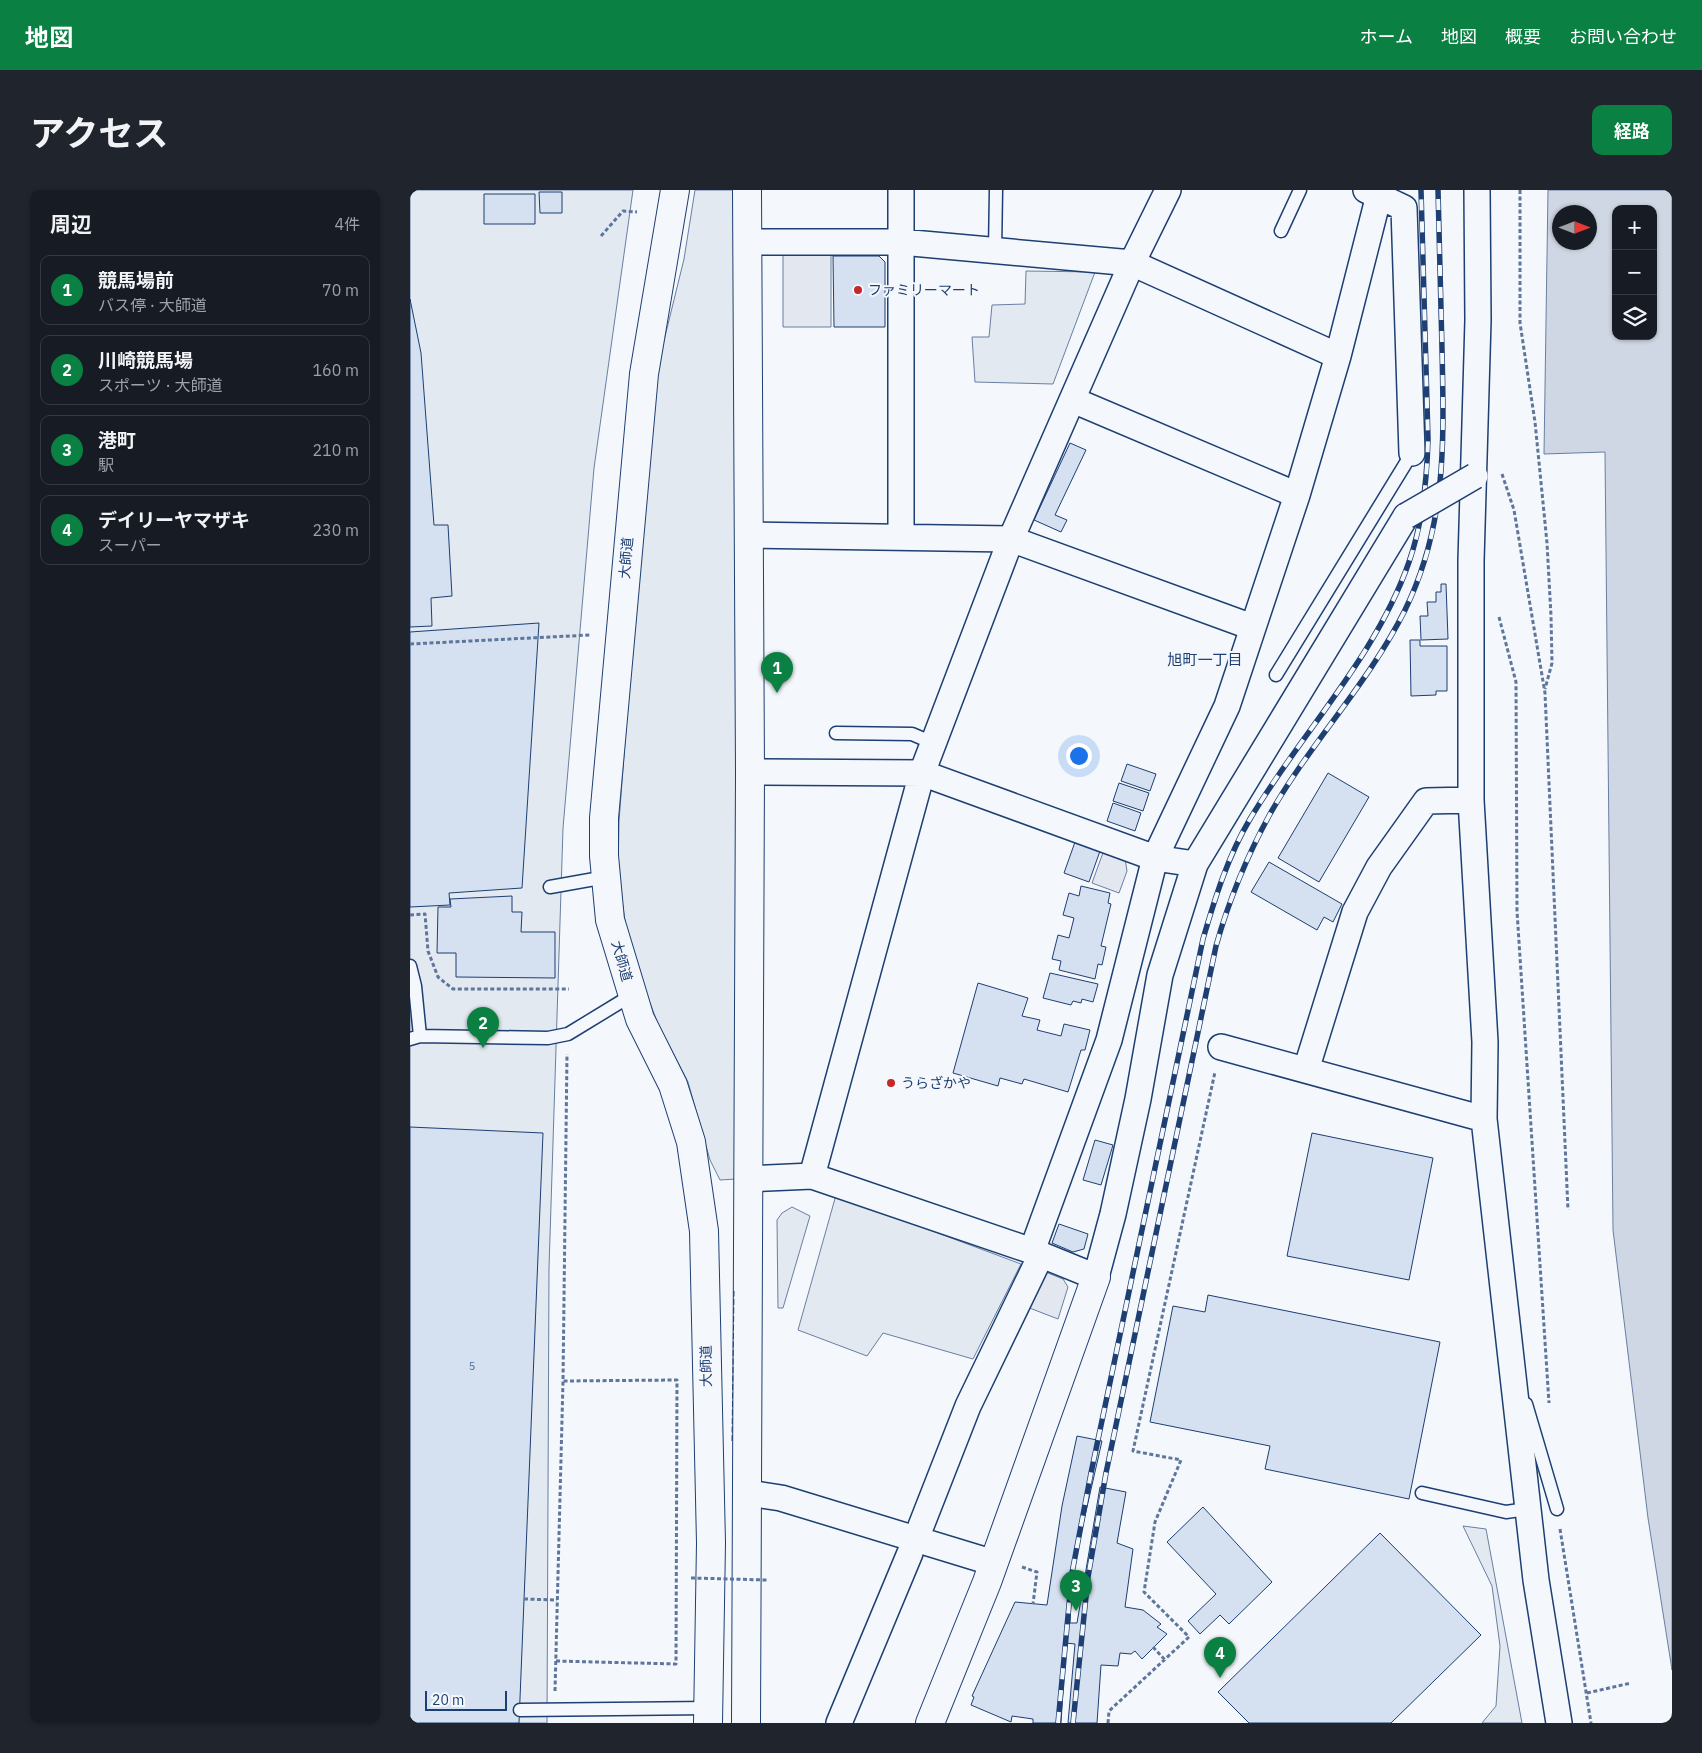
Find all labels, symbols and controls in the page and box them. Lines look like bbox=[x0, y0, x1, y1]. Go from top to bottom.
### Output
text: 地図 bbox=[25, 21, 73, 53]
text: ホーム bbox=[1360, 25, 1413, 48]
text: 地図 bbox=[1441, 25, 1477, 48]
text: 概要 bbox=[1505, 25, 1541, 48]
text: お問い合わせ bbox=[1569, 25, 1677, 48]
button: 経路 bbox=[1592, 105, 1672, 155]
text: アクセス bbox=[30, 110, 168, 156]
north arrow bbox=[1552, 205, 1597, 250]
map controls bbox=[1612, 205, 1657, 340]
button: + bbox=[1612, 205, 1657, 250]
text: 周辺 bbox=[50, 210, 92, 238]
text: 4件 bbox=[334, 214, 360, 234]
button: − bbox=[1612, 250, 1657, 295]
text: 競馬場前 bbox=[98, 268, 174, 292]
text: 1 bbox=[62, 280, 72, 300]
text: 70 m bbox=[322, 280, 359, 300]
place label: ファミリーマート bbox=[868, 281, 980, 299]
marker: ファミリーマート bbox=[852, 284, 864, 296]
text: バス停 · 大師道 bbox=[98, 295, 207, 315]
button: layers bbox=[1612, 295, 1657, 340]
text: 川崎競馬場 bbox=[98, 348, 193, 372]
text: 2 bbox=[62, 360, 72, 380]
text: 160 m bbox=[312, 360, 359, 380]
text: スポーツ · 大師道 bbox=[98, 375, 222, 395]
text: 港町 bbox=[98, 428, 136, 452]
text: 3 bbox=[62, 440, 72, 460]
text: 210 m bbox=[312, 440, 359, 460]
text: 駅 bbox=[98, 455, 114, 475]
text: デイリーヤマザキ bbox=[98, 508, 250, 532]
text: 4 bbox=[62, 520, 72, 540]
text: 230 m bbox=[312, 520, 359, 540]
text: スーパー bbox=[98, 535, 162, 555]
street label: 大師道 bbox=[615, 536, 637, 580]
district label: 旭町一丁目 bbox=[1167, 650, 1243, 669]
pin: 1 bbox=[761, 652, 793, 693]
your location bbox=[1066, 743, 1092, 769]
street label: 大師道 bbox=[608, 938, 636, 984]
pin: 2 bbox=[467, 1007, 499, 1048]
place label: うらざかや bbox=[901, 1074, 971, 1092]
marker: うらざかや bbox=[885, 1077, 897, 1089]
street label: 大師道 bbox=[697, 1345, 715, 1387]
house number: 5 bbox=[469, 1359, 475, 1373]
pin: 3 bbox=[1060, 1570, 1092, 1611]
pin: 4 bbox=[1204, 1637, 1236, 1678]
scale bar bbox=[425, 1688, 508, 1711]
text: 20 m bbox=[432, 1691, 464, 1709]

